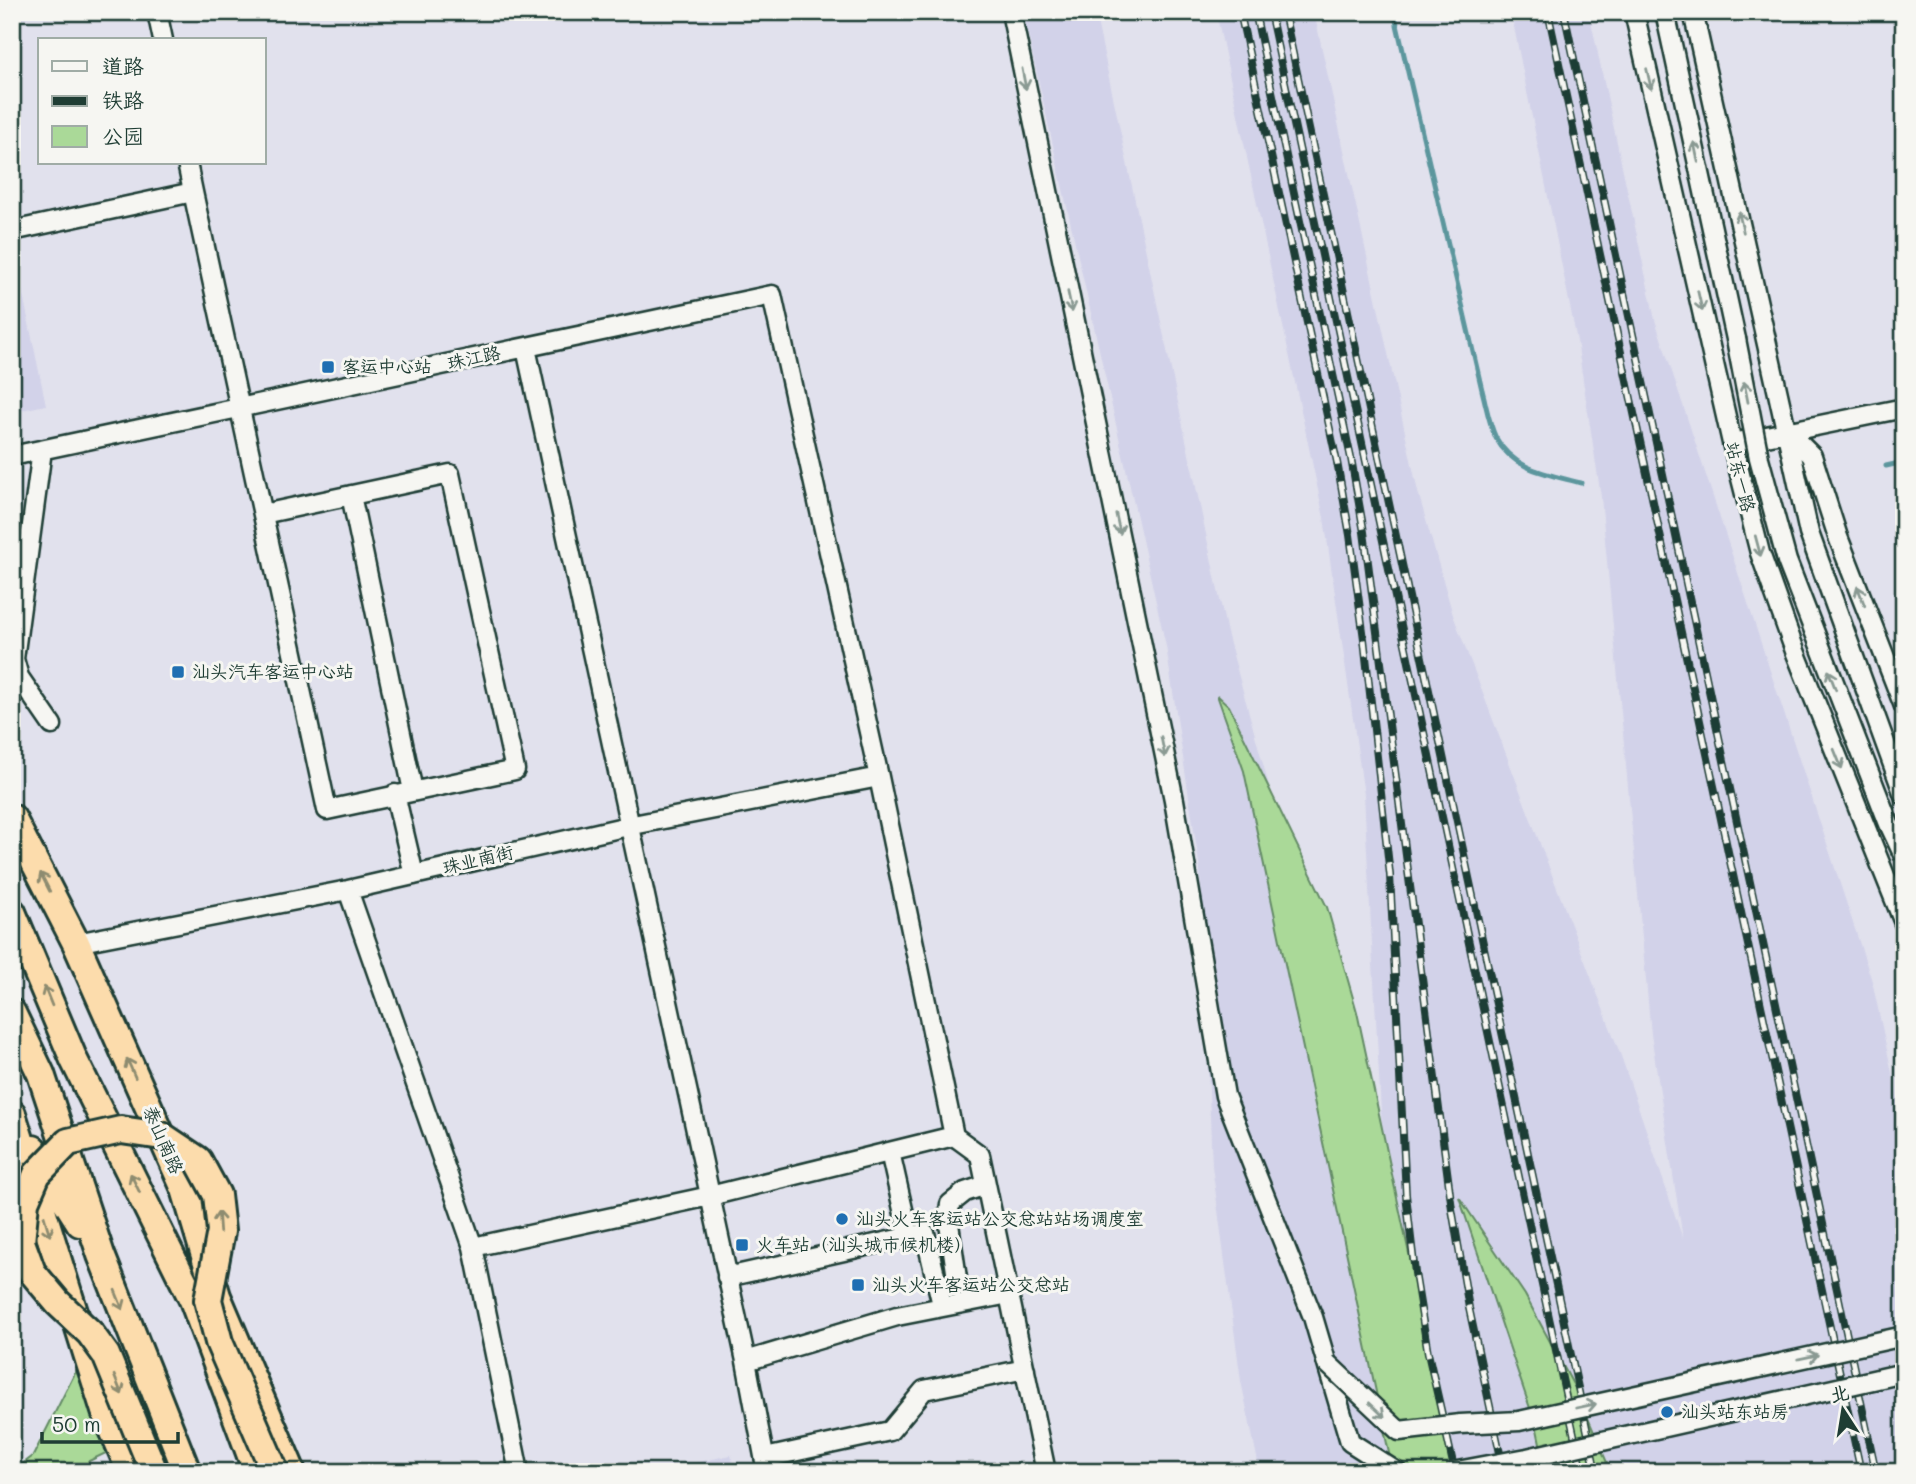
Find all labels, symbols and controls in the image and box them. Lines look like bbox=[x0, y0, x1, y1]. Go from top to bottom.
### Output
legend bbox=[38, 38, 266, 164]
text: 道路 bbox=[102, 52, 144, 79]
one-way arrow bbox=[1018, 67, 1032, 90]
one-way arrow bbox=[1643, 67, 1657, 90]
text: 铁路 bbox=[102, 86, 144, 113]
text: 公园 bbox=[102, 122, 144, 149]
one-way arrow bbox=[1688, 141, 1702, 164]
one-way arrow bbox=[1734, 211, 1747, 234]
one-way arrow bbox=[1693, 289, 1707, 312]
one-way arrow bbox=[1064, 290, 1078, 313]
street label: 珠江路 bbox=[445, 340, 503, 374]
place label: 客运中心站 bbox=[342, 354, 432, 378]
marker: 客运中心站 bbox=[320, 359, 336, 375]
one-way arrow bbox=[1739, 381, 1753, 404]
street label: 站东一路 bbox=[1721, 439, 1761, 515]
one-way arrow bbox=[1112, 512, 1126, 535]
one-way arrow bbox=[1752, 534, 1765, 557]
one-way arrow bbox=[1854, 586, 1867, 608]
place label: 汕头汽车客运中心站 bbox=[192, 659, 354, 683]
marker: 汕头汽车客运中心站 bbox=[170, 664, 186, 680]
one-way arrow bbox=[1825, 669, 1838, 691]
one-way arrow bbox=[1157, 735, 1171, 758]
one-way arrow bbox=[1833, 747, 1846, 769]
street label: 珠业南街 bbox=[440, 839, 516, 879]
one-way arrow bbox=[38, 872, 51, 893]
one-way arrow bbox=[41, 986, 54, 1008]
one-way arrow bbox=[124, 1058, 137, 1079]
street label: 泰山南路 bbox=[138, 1102, 190, 1177]
one-way arrow bbox=[128, 1173, 142, 1194]
place label: 汕头火车客运站公交总站站场调度室 bbox=[856, 1206, 1144, 1230]
one-way arrow bbox=[212, 1211, 225, 1234]
marker: 汕头火车客运站公交总站站场调度室 bbox=[834, 1211, 850, 1227]
one-way arrow bbox=[41, 1215, 54, 1237]
place label: 火车站（汕头城市候机楼） bbox=[756, 1232, 972, 1256]
marker: 火车站（汕头城市候机楼） bbox=[734, 1237, 750, 1253]
place label: 汕头火车客运站公交总站 bbox=[872, 1272, 1070, 1296]
marker: 汕头火车客运站公交总站 bbox=[850, 1277, 866, 1293]
one-way arrow bbox=[114, 1289, 127, 1310]
one-way arrow bbox=[1796, 1350, 1819, 1364]
one-way arrow bbox=[113, 1374, 126, 1395]
north arrow bbox=[1808, 1376, 1878, 1446]
text: 北 bbox=[1827, 1379, 1851, 1407]
one-way arrow bbox=[1574, 1399, 1597, 1412]
place label: 汕头站东站房 bbox=[1681, 1399, 1789, 1423]
scale bar bbox=[42, 1400, 178, 1444]
one-way arrow bbox=[1368, 1402, 1385, 1419]
marker: 汕头站东站房 bbox=[1659, 1404, 1675, 1420]
text: 50 m bbox=[52, 1410, 101, 1437]

